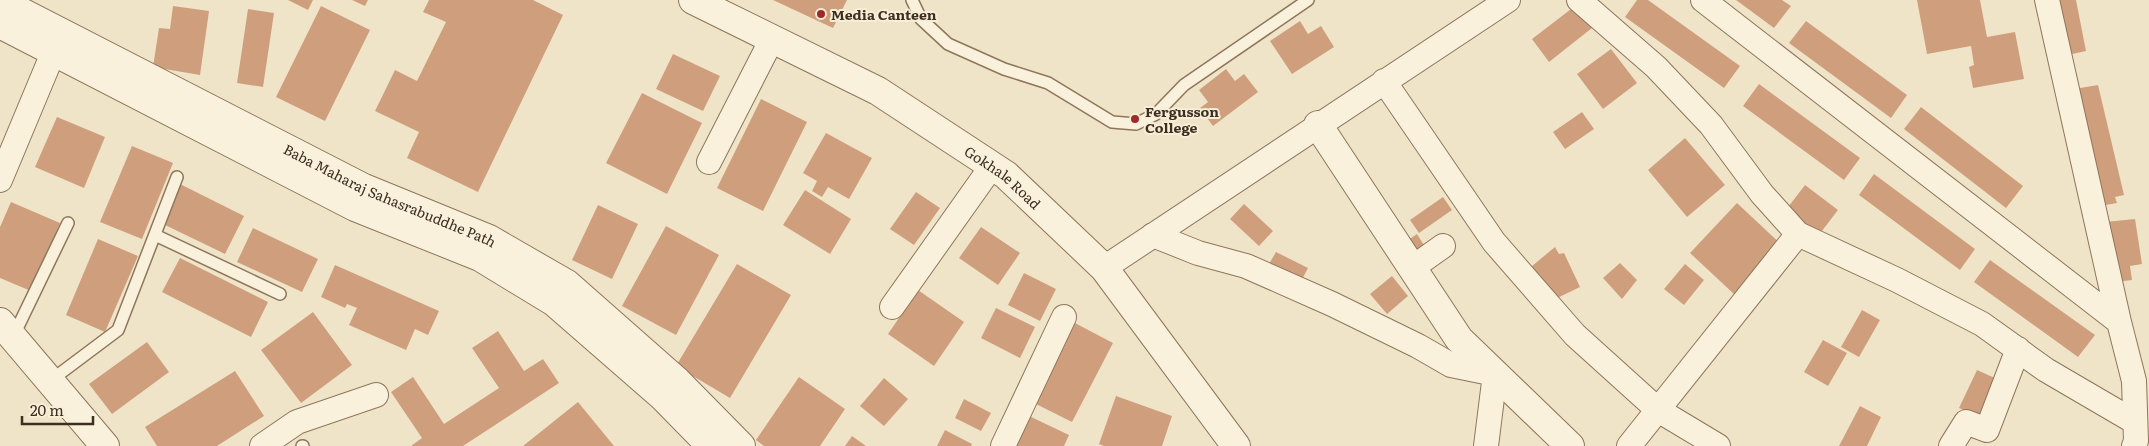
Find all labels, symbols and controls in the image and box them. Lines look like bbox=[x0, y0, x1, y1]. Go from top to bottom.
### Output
place label: Media Canteen bbox=[831, 4, 937, 24]
marker: Media Canteen bbox=[815, 8, 827, 20]
place label: Fergusson College bbox=[1145, 101, 1219, 137]
marker: Fergusson College bbox=[1129, 113, 1141, 125]
street label: Baba Maharaj Sahasrabuddhe Path bbox=[280, 139, 500, 251]
street label: Gokhale Road bbox=[961, 141, 1046, 214]
scale bar bbox=[22, 394, 94, 426]
text: 20 m bbox=[30, 398, 64, 421]

